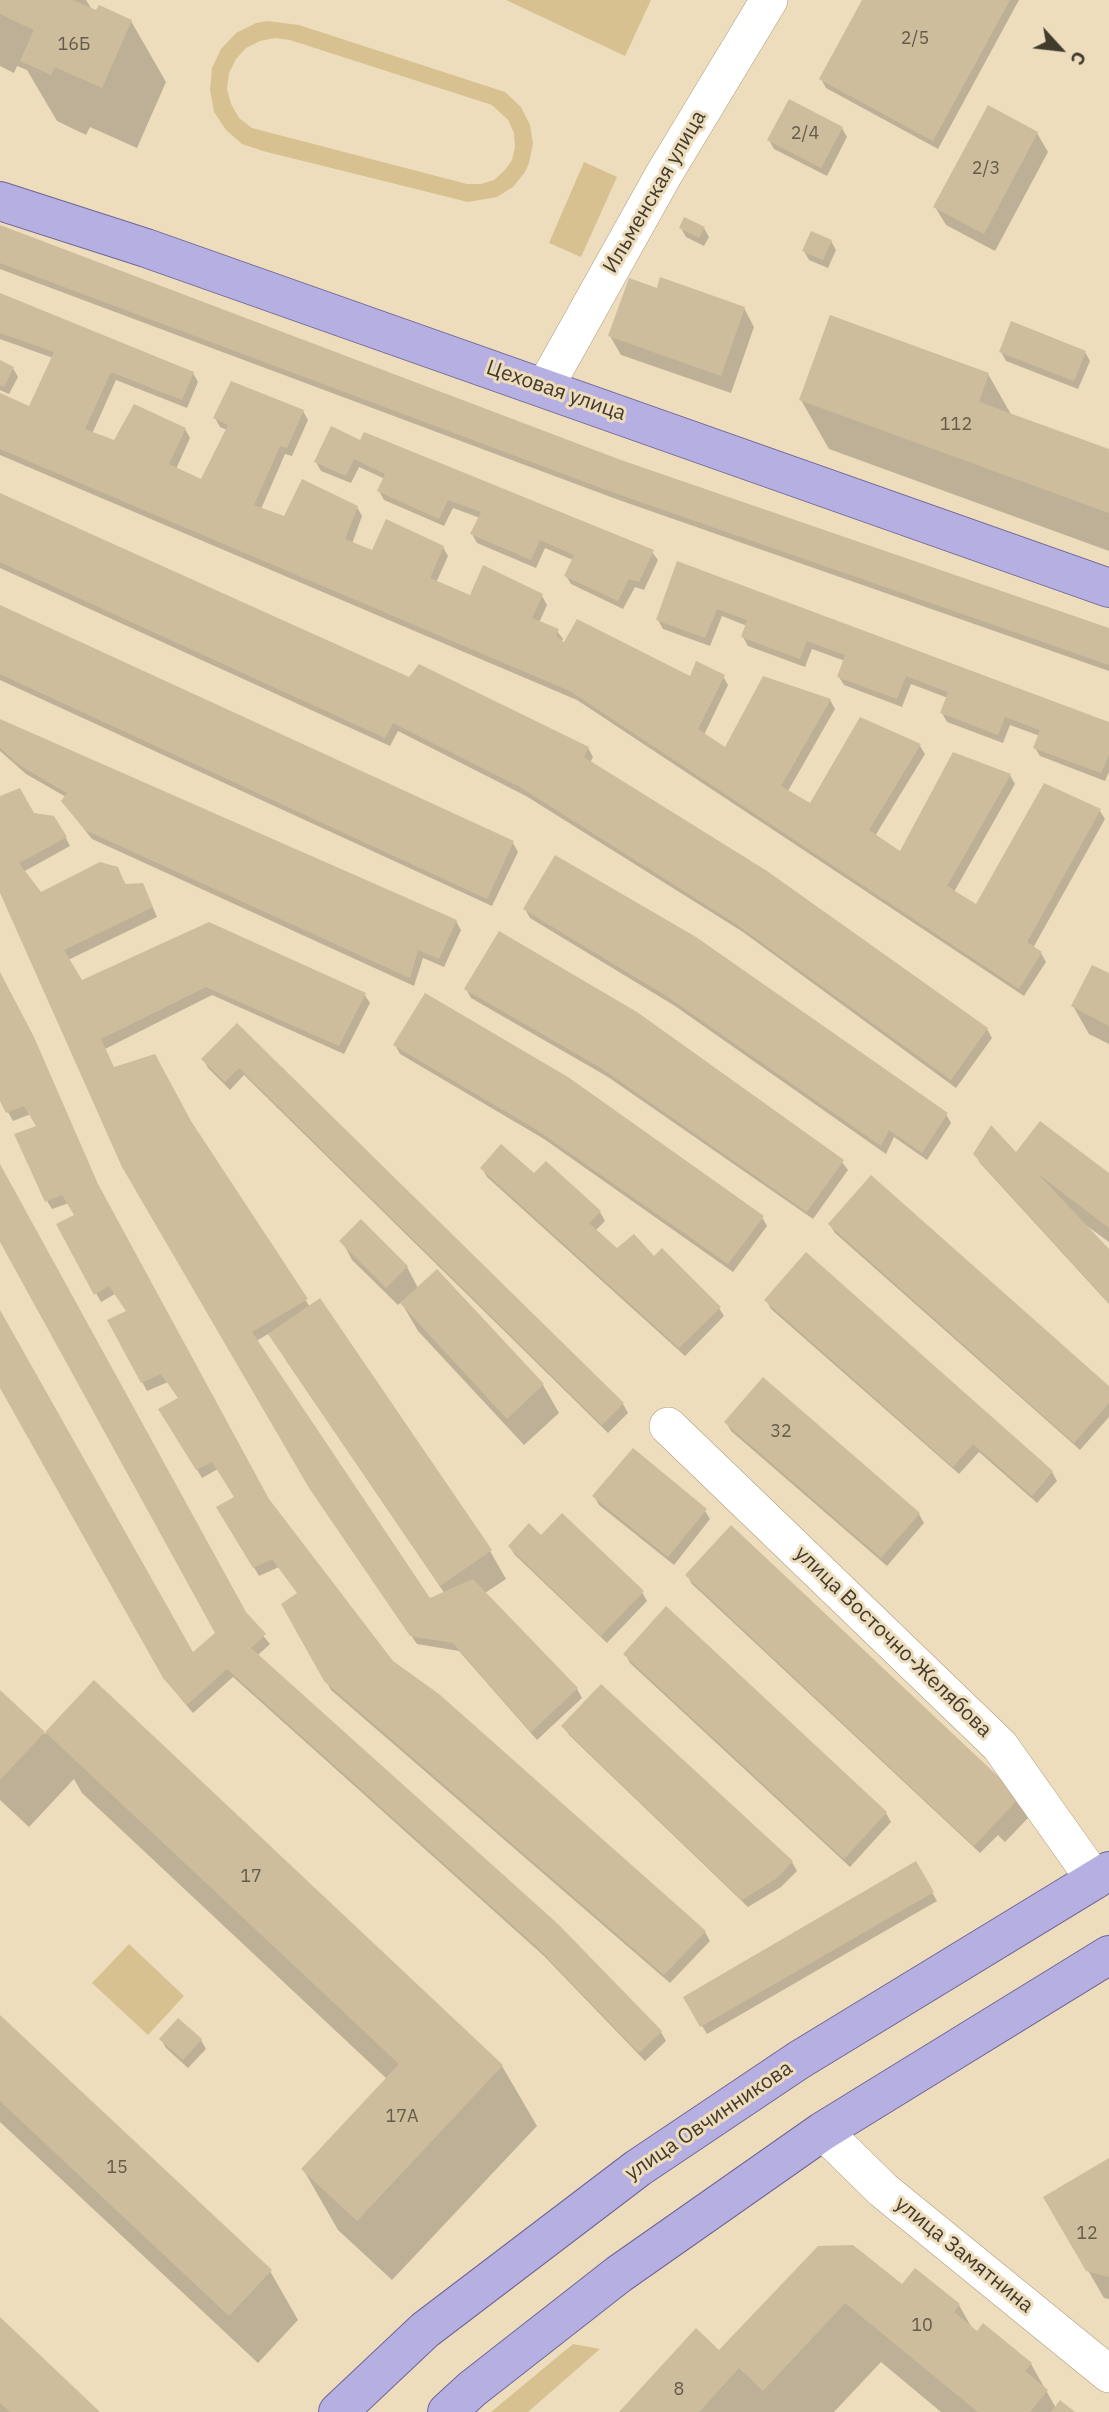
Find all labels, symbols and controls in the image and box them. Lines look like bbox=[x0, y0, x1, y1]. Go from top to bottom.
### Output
north arrow bbox=[1025, 14, 1095, 84]
house number: 2/5 bbox=[901, 28, 929, 50]
house number: 16Б bbox=[57, 34, 91, 56]
text: С bbox=[1065, 48, 1092, 69]
street label: Ильменская улица bbox=[598, 106, 712, 278]
house number: 2/4 bbox=[791, 123, 819, 145]
house number: 2/3 bbox=[972, 158, 1000, 180]
street label: Цеховая улица bbox=[483, 355, 629, 427]
house number: 112 bbox=[940, 414, 972, 436]
house number: 32 bbox=[770, 1421, 792, 1443]
street label: улица Восточно-Желябова bbox=[789, 1541, 997, 1743]
house number: 17 bbox=[240, 1866, 262, 1888]
street label: улица Овчинникова bbox=[621, 2056, 797, 2186]
house number: 17А bbox=[385, 2106, 419, 2128]
house number: 15 bbox=[106, 2157, 128, 2179]
street label: улица Замятнина bbox=[890, 2191, 1038, 2319]
house number: 12 bbox=[1076, 2223, 1098, 2245]
house number: 10 bbox=[911, 2315, 933, 2337]
house number: 8 bbox=[674, 2379, 684, 2401]

